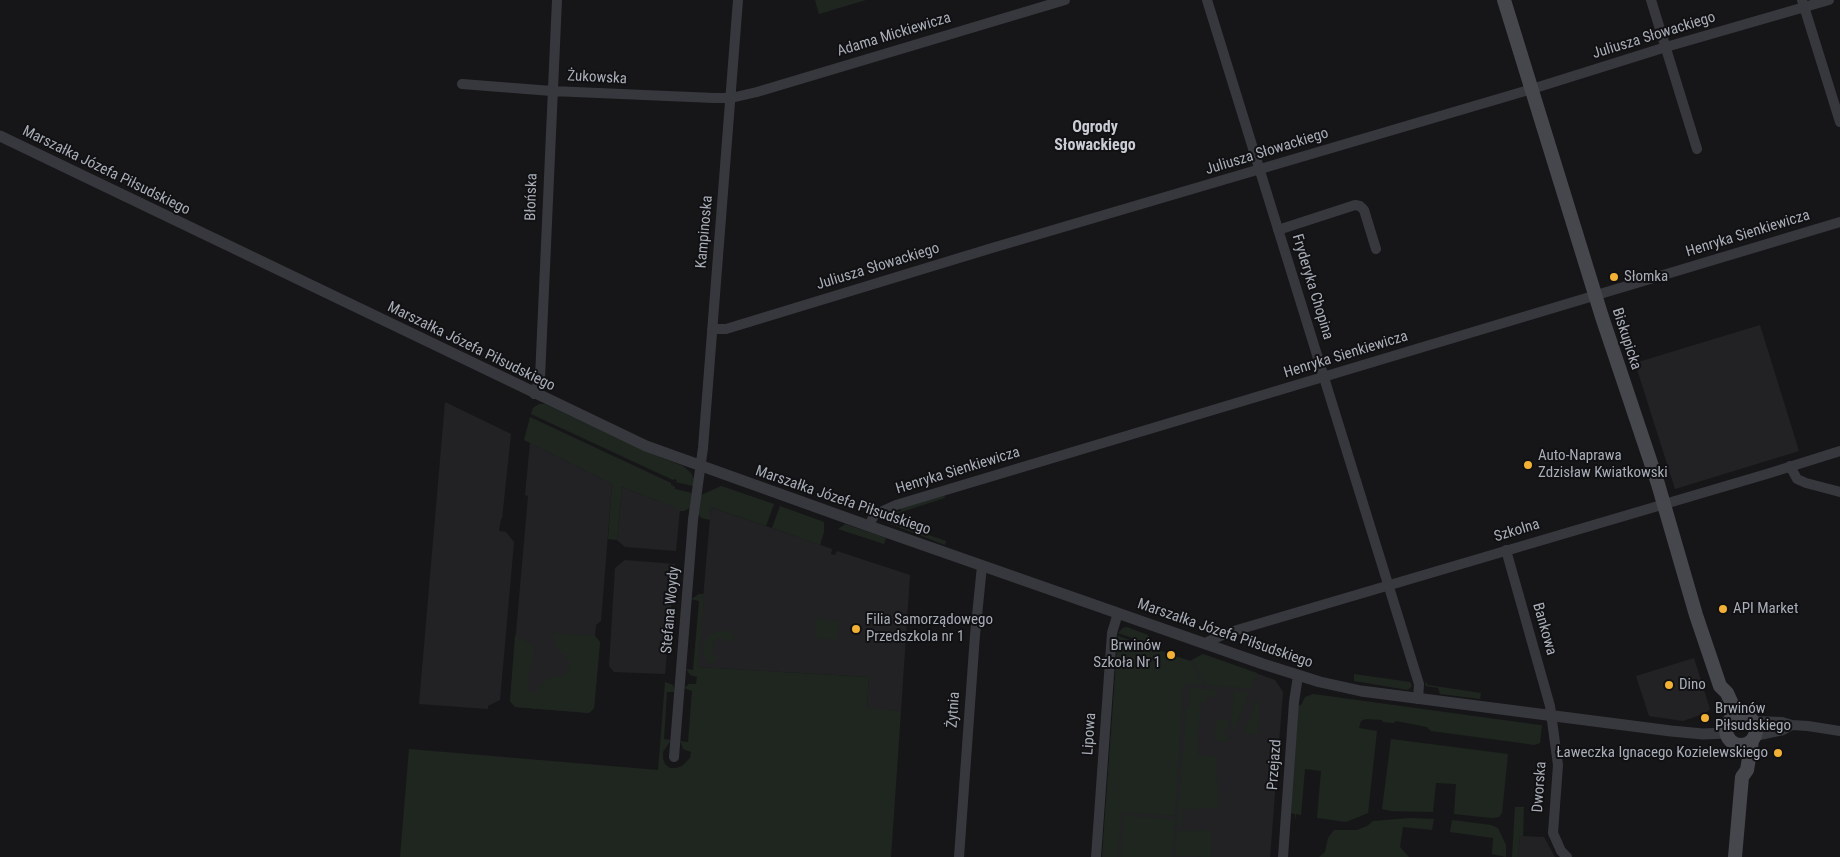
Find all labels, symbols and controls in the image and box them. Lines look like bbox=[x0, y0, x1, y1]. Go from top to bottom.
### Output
street label: Adama Mickiewicza bbox=[835, 9, 953, 61]
street label: Juliusza Słowackiego bbox=[1590, 9, 1718, 63]
street label: Żukowska bbox=[567, 67, 627, 89]
district label: Ogrody Słowackiego bbox=[1054, 118, 1136, 156]
street label: Marszałka Józefa Piłsudskiego bbox=[19, 122, 193, 220]
street label: Juliusza Słowackiego bbox=[1203, 125, 1331, 179]
street label: Błońska bbox=[522, 173, 542, 221]
street label: Kampinoska bbox=[693, 195, 717, 269]
street label: Henryka Sienkiewicza bbox=[1684, 207, 1812, 261]
street label: Fryderyka Chopina bbox=[1287, 232, 1337, 342]
street label: Juliusza Słowackiego bbox=[814, 240, 942, 294]
place label: Słomka bbox=[1624, 268, 1668, 286]
marker: Słomka bbox=[1608, 271, 1620, 283]
street label: Marszałka Józefa Piłsudskiego bbox=[384, 298, 558, 396]
street label: Biskupicka bbox=[1608, 306, 1644, 372]
street label: Henryka Sienkiewicza bbox=[1282, 328, 1410, 382]
street label: Henryka Sienkiewicza bbox=[894, 444, 1022, 498]
place label: Auto-Naprawa Zdzisław Kwiatkowski bbox=[1538, 447, 1668, 482]
marker: Auto-Naprawa Zdzisław Kwiatkowski bbox=[1522, 459, 1534, 471]
street label: Marszałka Józefa Piłsudskiego bbox=[753, 462, 933, 540]
street label: Szkolna bbox=[1492, 516, 1542, 546]
street label: Stefana Woydy bbox=[658, 566, 684, 654]
street label: Marszałka Józefa Piłsudskiego bbox=[1135, 595, 1315, 673]
place label: API Market bbox=[1733, 600, 1798, 618]
street label: Bankowa bbox=[1528, 601, 1560, 657]
marker: API Market bbox=[1717, 603, 1729, 615]
place label: Filia Samorządowego Przedszkola nr 1 bbox=[866, 611, 993, 646]
marker: Filia Samorządowego Przedszkola nr 1 bbox=[850, 623, 862, 635]
place label: Brwinów Szkoła Nr 1 bbox=[1093, 637, 1161, 672]
marker: Brwinów Szkoła Nr 1 bbox=[1165, 649, 1177, 661]
place label: Dino bbox=[1679, 676, 1706, 694]
marker: Dino bbox=[1663, 679, 1675, 691]
street label: Żytnia bbox=[944, 691, 964, 729]
place label: Brwinów Piłsudskiego bbox=[1715, 700, 1791, 735]
street label: Lipowa bbox=[1080, 712, 1100, 756]
marker: Brwinów Piłsudskiego bbox=[1699, 712, 1711, 724]
street label: Przejazd bbox=[1264, 739, 1286, 791]
place label: Ławeczka Ignacego Kozielewskiego bbox=[1556, 744, 1768, 762]
marker: Ławeczka Ignacego Kozielewskiego bbox=[1772, 747, 1784, 759]
street label: Dworska bbox=[1529, 761, 1551, 813]

